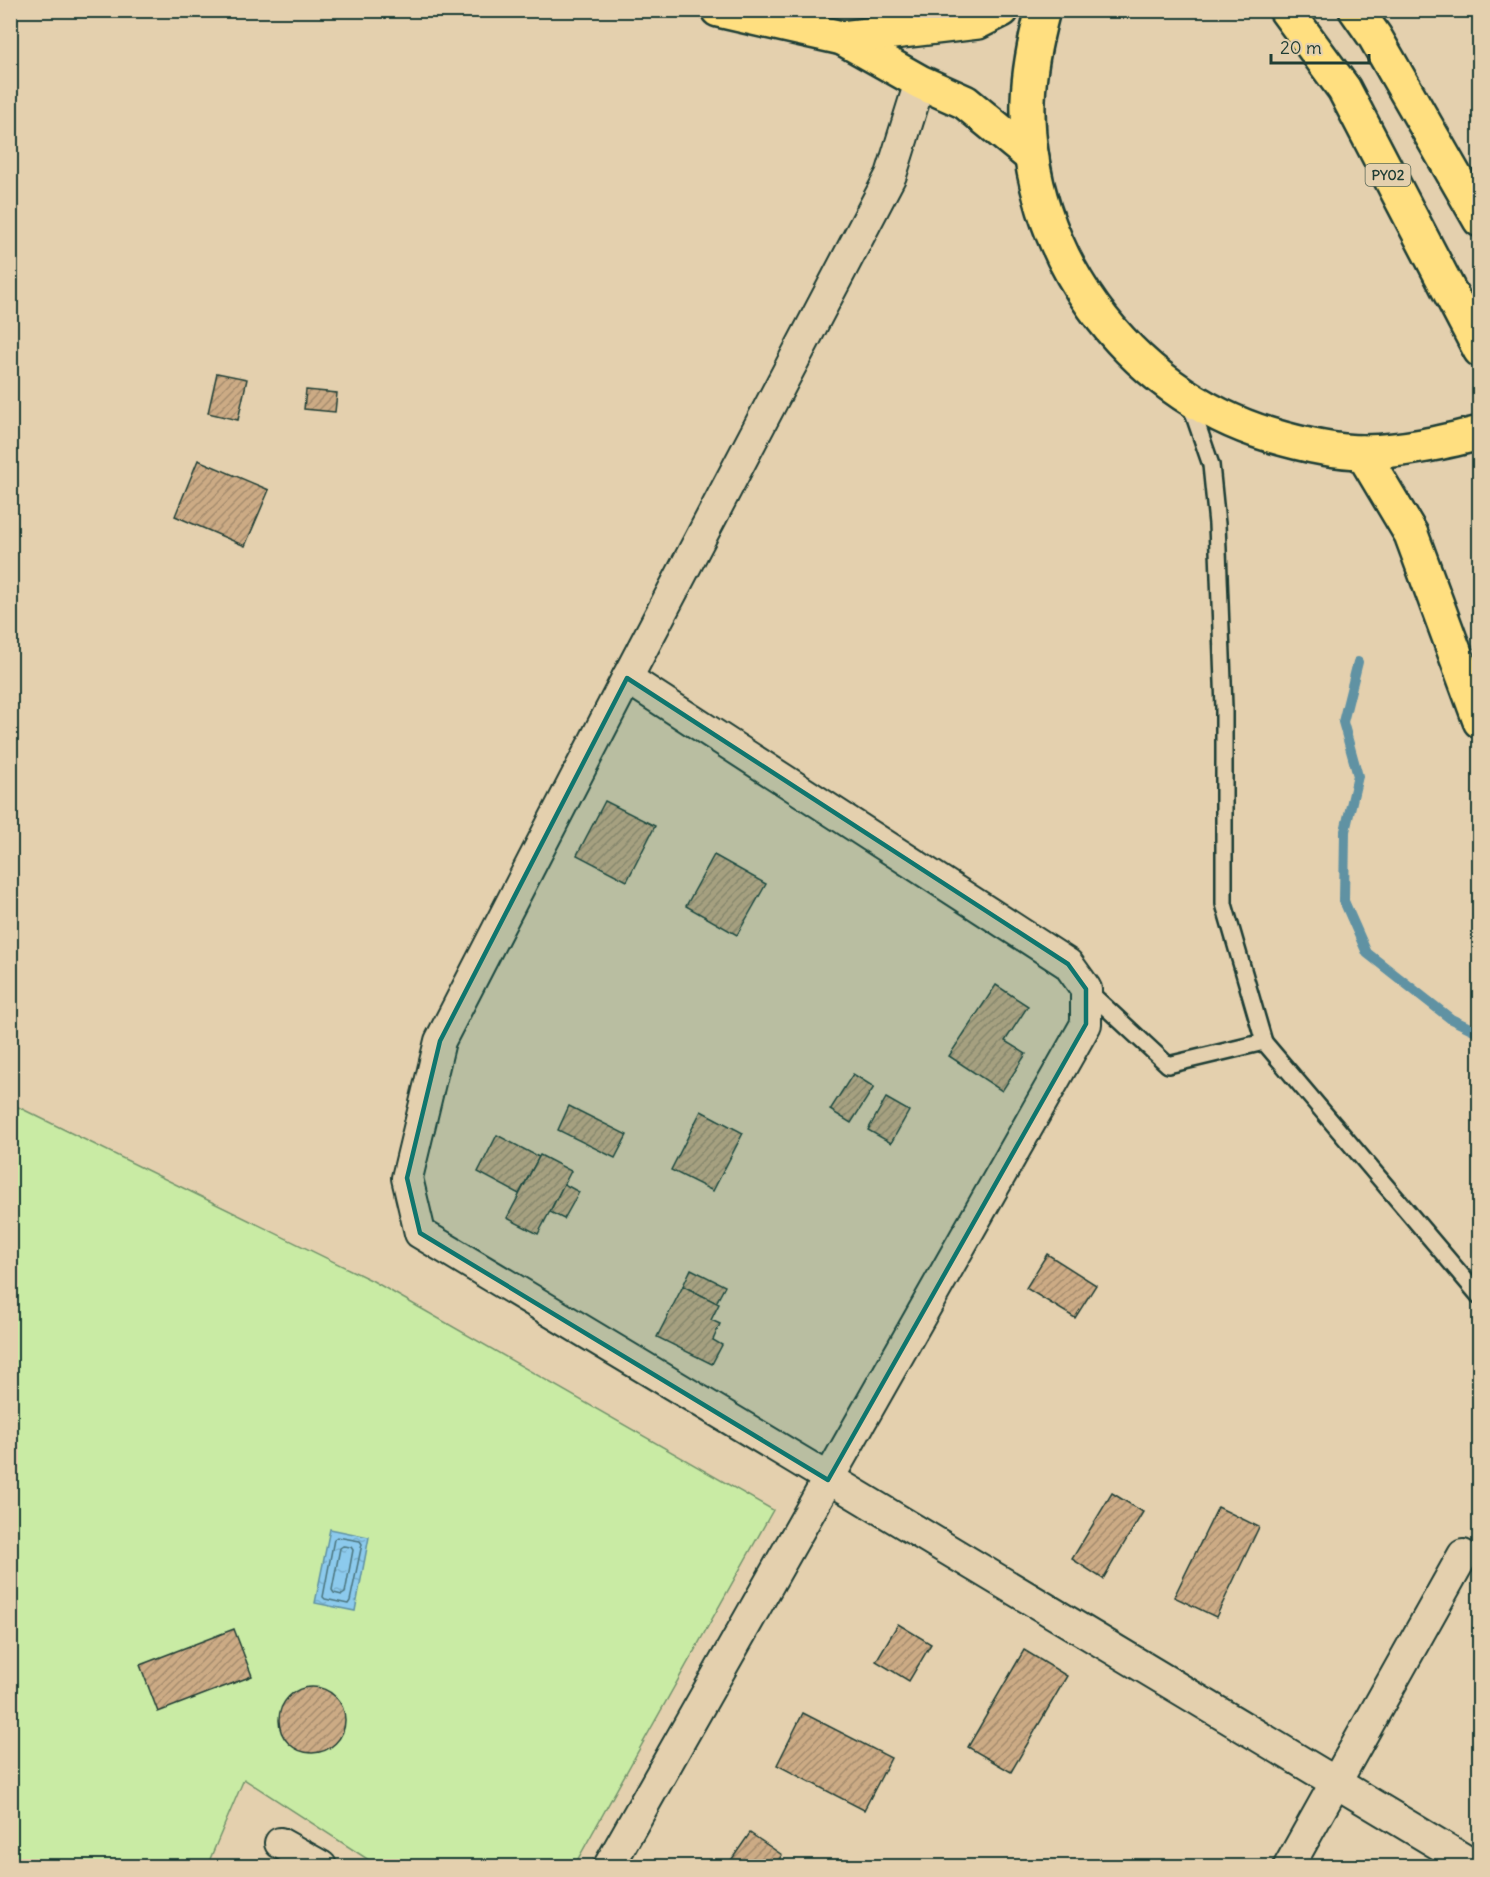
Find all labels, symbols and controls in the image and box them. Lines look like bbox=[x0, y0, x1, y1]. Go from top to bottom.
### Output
scale bar bbox=[1271, 27, 1368, 65]
text: 20 m bbox=[1280, 36, 1322, 59]
road number: PY02 bbox=[1366, 164, 1410, 186]

